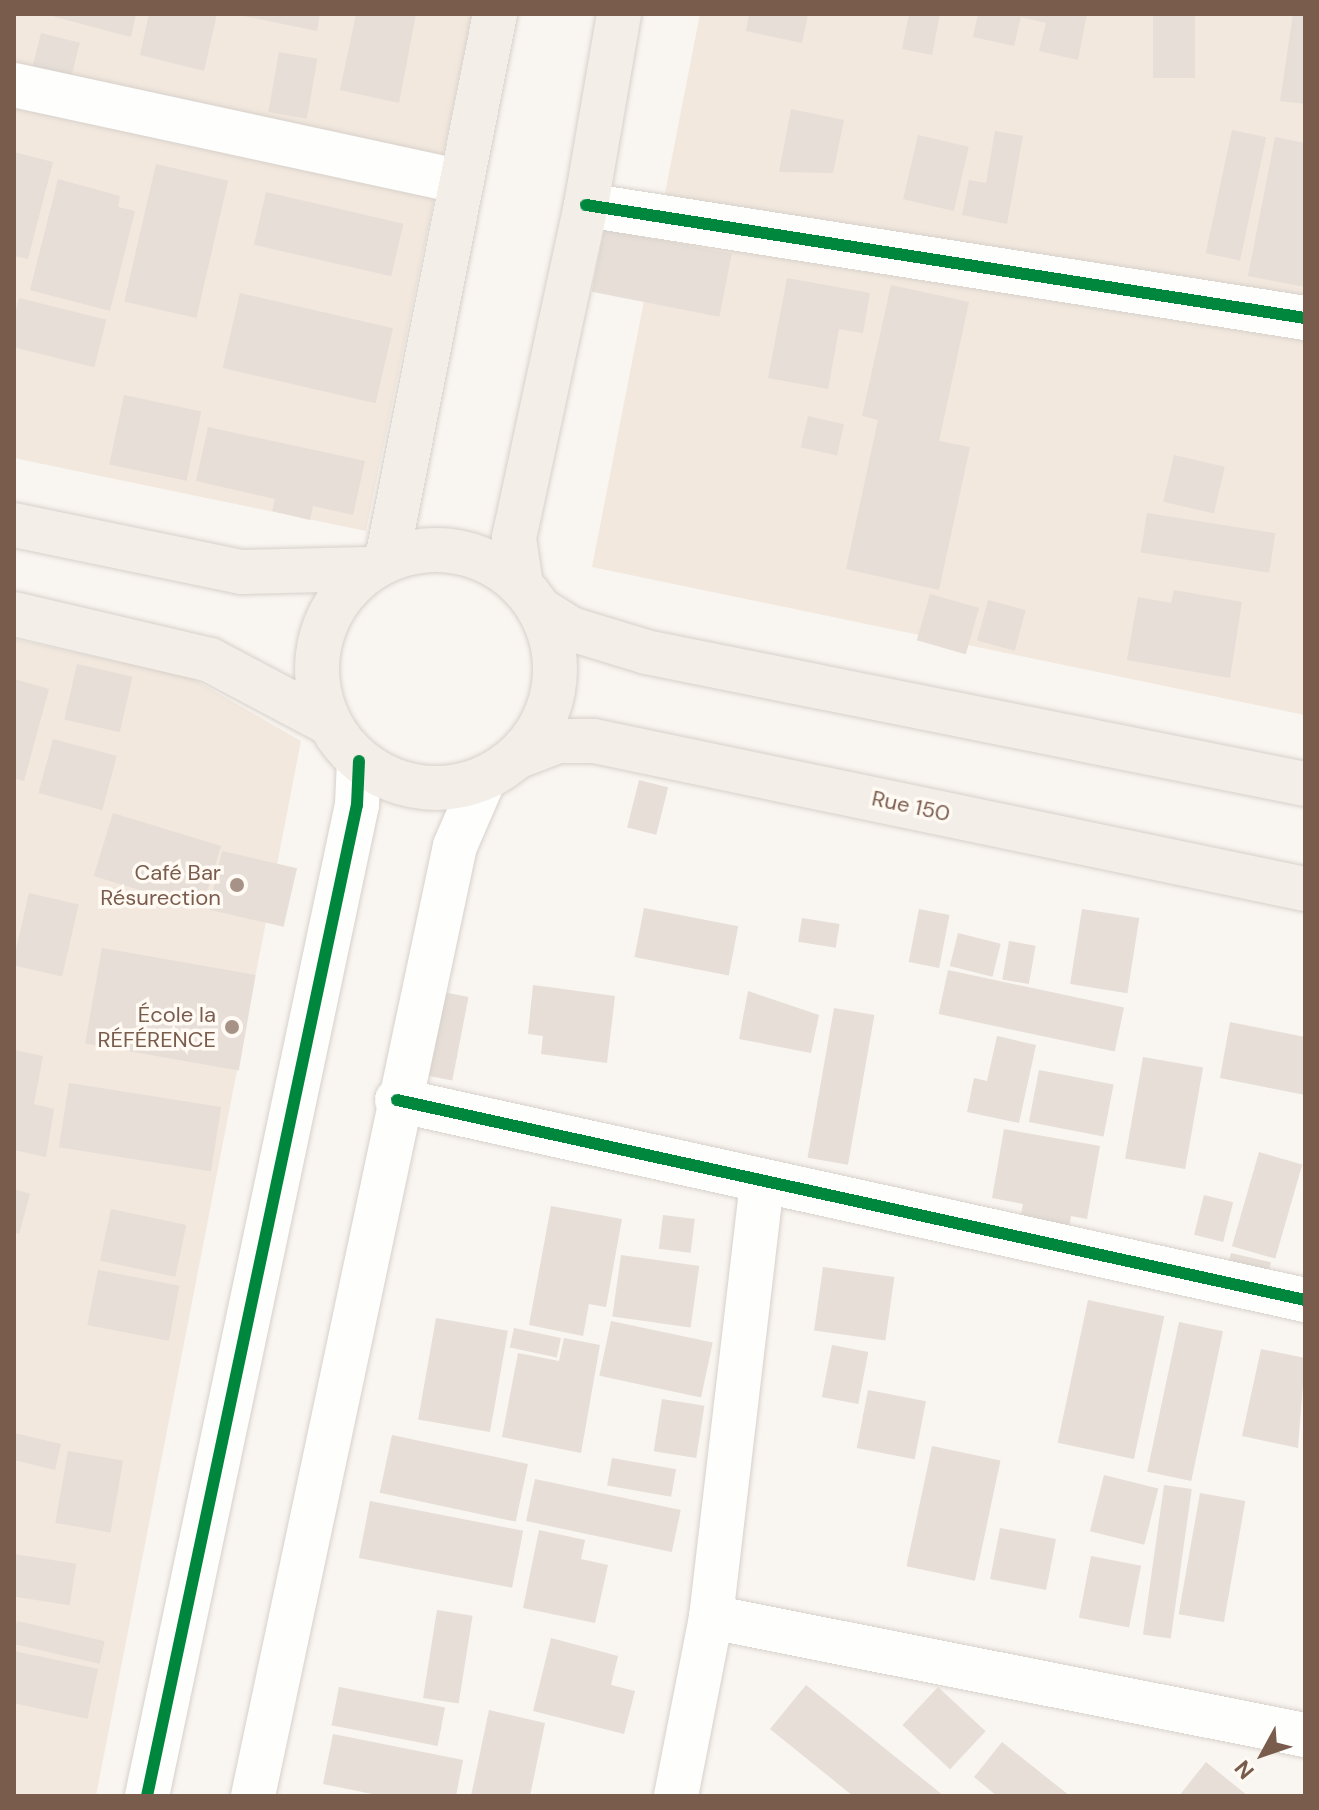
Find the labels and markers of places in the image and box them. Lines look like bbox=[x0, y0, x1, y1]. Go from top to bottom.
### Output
place label: Café Bar Résurection bbox=[100, 859, 221, 910]
marker: Café Bar Résurection bbox=[228, 876, 246, 894]
place label: École la RÉFÉRENCE bbox=[97, 1001, 216, 1052]
marker: École la RÉFÉRENCE bbox=[223, 1018, 241, 1036]

